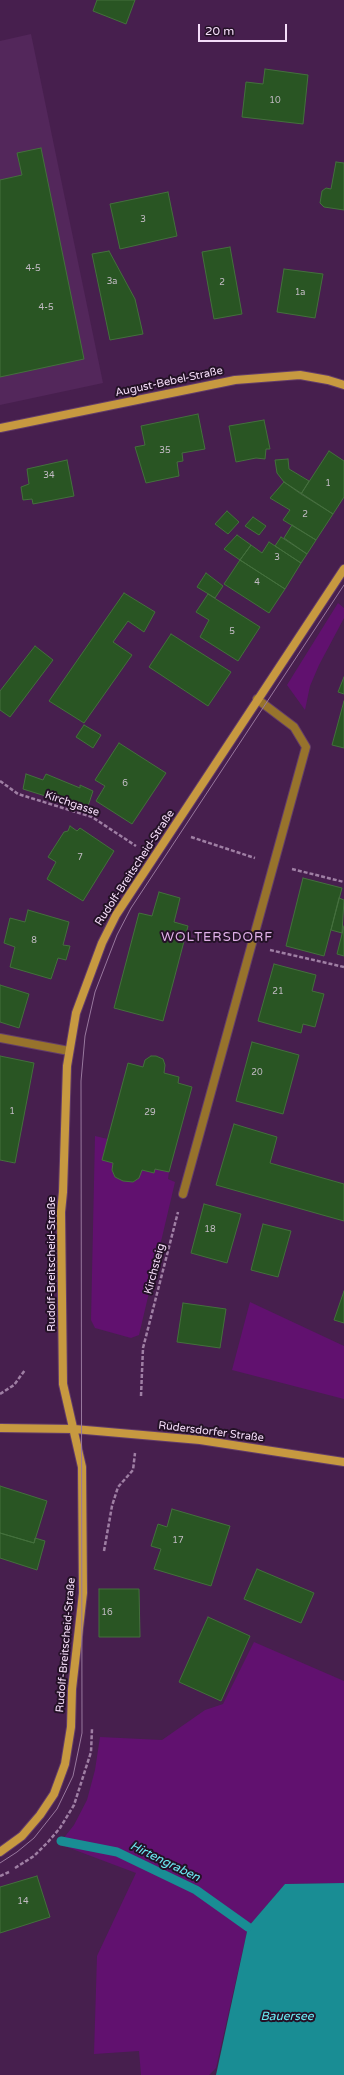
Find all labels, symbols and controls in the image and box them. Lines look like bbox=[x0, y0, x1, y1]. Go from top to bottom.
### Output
scale bar bbox=[200, 16, 289, 42]
text: 20 m bbox=[205, 24, 234, 38]
house number: 10 bbox=[269, 96, 281, 106]
house number: 3 bbox=[140, 215, 146, 225]
house number: 4-5 bbox=[25, 264, 41, 274]
house number: 3a bbox=[107, 277, 117, 287]
house number: 2 bbox=[219, 278, 225, 288]
house number: 1a bbox=[295, 288, 305, 298]
house number: 4-5 bbox=[38, 303, 54, 313]
street label: August-Bebel-Straße bbox=[114, 364, 224, 400]
house number: 35 bbox=[159, 446, 171, 456]
house number: 34 bbox=[43, 471, 55, 481]
house number: 1 bbox=[325, 479, 331, 489]
house number: 2 bbox=[302, 510, 308, 520]
house number: 3 bbox=[274, 553, 280, 563]
house number: 4 bbox=[254, 578, 260, 588]
house number: 5 bbox=[229, 627, 235, 637]
house number: 6 bbox=[122, 779, 128, 789]
street label: Kirchgasse bbox=[43, 789, 101, 819]
street label: Rudolf-Breitscheid-Straße bbox=[93, 808, 177, 928]
house number: 7 bbox=[77, 853, 83, 863]
district label: WOLTERSDORF bbox=[161, 930, 273, 946]
house number: 8 bbox=[31, 936, 37, 946]
house number: 21 bbox=[272, 987, 284, 997]
house number: 20 bbox=[251, 1068, 263, 1078]
house number: 1 bbox=[9, 1107, 15, 1117]
house number: 29 bbox=[144, 1108, 156, 1118]
street label: Rudolf-Breitscheid-Straße bbox=[45, 1196, 59, 1332]
house number: 18 bbox=[204, 1225, 216, 1235]
street label: Kirchsteig bbox=[142, 1242, 168, 1296]
street label: Rüdersdorfer Straße bbox=[157, 1419, 265, 1445]
house number: 17 bbox=[172, 1536, 184, 1546]
street label: Rudolf-Breitscheid-Straße bbox=[54, 1577, 78, 1713]
house number: 16 bbox=[101, 1608, 113, 1618]
water label: Hirtengraben bbox=[128, 1839, 202, 1885]
house number: 14 bbox=[17, 1897, 29, 1907]
water label: Bauersee bbox=[260, 2010, 314, 2024]

